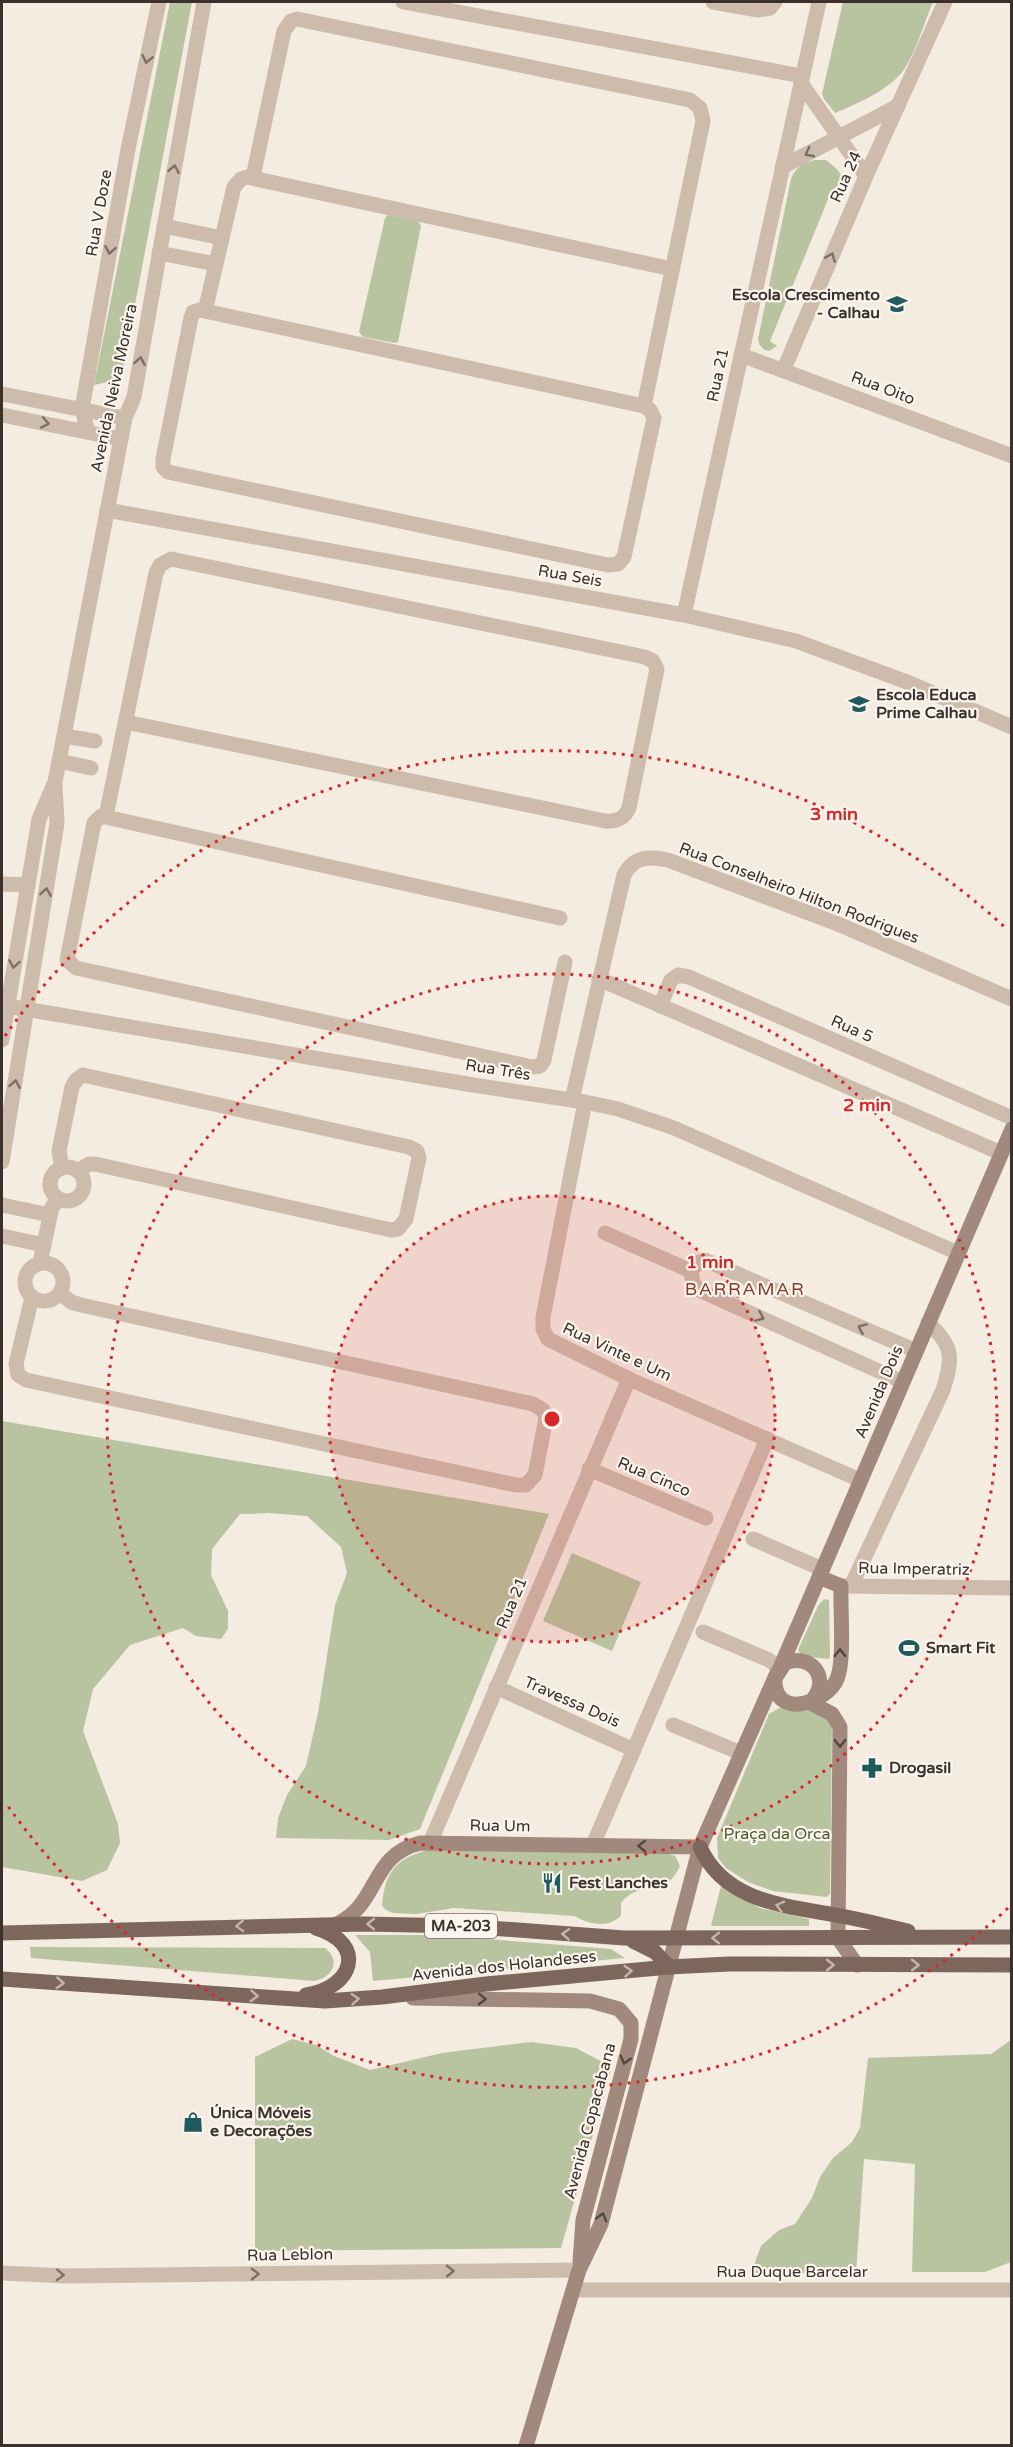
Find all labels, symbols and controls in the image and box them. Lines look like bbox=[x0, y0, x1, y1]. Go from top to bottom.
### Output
one-way arrow bbox=[141, 53, 154, 63]
one-way arrow bbox=[805, 146, 816, 157]
street label: Rua 24 bbox=[826, 148, 866, 206]
one-way arrow bbox=[167, 165, 180, 175]
street label: Rua V Doze bbox=[82, 168, 116, 258]
one-way arrow bbox=[104, 245, 117, 255]
one-way arrow bbox=[824, 253, 836, 264]
place label: Escola Crescimento - Calhau bbox=[732, 285, 880, 323]
school or university icon: Escola Crescimento - Calhau bbox=[885, 292, 909, 316]
street label: Avenida Neiva Moreira bbox=[86, 302, 142, 474]
street label: Rua 21 bbox=[703, 346, 733, 404]
one-way arrow bbox=[133, 357, 146, 367]
street label: Rua Oito bbox=[848, 367, 918, 409]
one-way arrow bbox=[40, 416, 50, 429]
street label: Rua Seis bbox=[536, 561, 604, 591]
place label: Escola Educa Prime Calhau bbox=[876, 685, 977, 723]
school or university icon: Escola Educa Prime Calhau bbox=[847, 692, 871, 716]
text: 3 min bbox=[810, 803, 858, 825]
street label: Rua Conselheiro Hilton Rodrigues bbox=[676, 838, 922, 948]
one-way arrow bbox=[40, 887, 52, 896]
one-way arrow bbox=[9, 959, 21, 968]
street label: Rua 5 bbox=[828, 1011, 876, 1047]
street label: Rua Três bbox=[464, 1055, 532, 1085]
one-way arrow bbox=[8, 1079, 21, 1089]
text: 2 min bbox=[843, 1094, 891, 1116]
text: 1 min bbox=[686, 1251, 734, 1273]
district label: BARRAMAR bbox=[685, 1278, 805, 1300]
one-way arrow bbox=[754, 1310, 765, 1322]
street label: Rua Vinte e Um bbox=[559, 1318, 675, 1386]
one-way arrow bbox=[858, 1323, 869, 1335]
street label: Avenida Dois bbox=[850, 1343, 908, 1441]
centre of rings bbox=[542, 1409, 562, 1429]
street label: Rua Cinco bbox=[614, 1453, 694, 1501]
street label: Rua Imperatriz bbox=[858, 1558, 970, 1580]
street label: Rua 21 bbox=[492, 1574, 532, 1632]
sports icon: Smart Fit bbox=[897, 1636, 921, 1660]
place label: Smart Fit bbox=[926, 1638, 996, 1658]
one-way arrow bbox=[834, 1648, 846, 1657]
street label: Travessa Dois bbox=[521, 1672, 623, 1732]
one-way arrow bbox=[833, 1739, 846, 1748]
pharmacy icon: Drogasil bbox=[860, 1756, 884, 1780]
place label: Drogasil bbox=[889, 1758, 951, 1778]
street label: Rua Um bbox=[469, 1815, 531, 1837]
park label: Praça da Orca bbox=[724, 1824, 830, 1844]
one-way arrow bbox=[637, 1840, 646, 1852]
restaurant icon: Fest Lanches bbox=[540, 1871, 564, 1895]
place label: Fest Lanches bbox=[569, 1873, 668, 1893]
one-way arrow bbox=[776, 1900, 786, 1913]
road number: MA-203 bbox=[425, 1914, 497, 1938]
one-way arrow bbox=[366, 1918, 375, 1930]
one-way arrow bbox=[235, 1920, 244, 1933]
one-way arrow bbox=[561, 1928, 570, 1941]
one-way arrow bbox=[712, 1932, 721, 1944]
street label: Avenida dos Holandeses bbox=[411, 1946, 597, 1986]
one-way arrow bbox=[825, 1959, 834, 1971]
one-way arrow bbox=[911, 1959, 920, 1971]
one-way arrow bbox=[623, 1965, 632, 1978]
one-way arrow bbox=[55, 1976, 64, 1989]
one-way arrow bbox=[250, 1989, 259, 2002]
one-way arrow bbox=[350, 1993, 359, 2006]
one-way arrow bbox=[478, 1993, 487, 2005]
street label: Avenida Copacabana bbox=[560, 2041, 620, 2201]
one-way arrow bbox=[620, 2055, 632, 2065]
place label: Única Móveis e Decorações bbox=[210, 2103, 313, 2141]
shop icon: Única Móveis e Decorações bbox=[181, 2110, 205, 2134]
one-way arrow bbox=[595, 2212, 607, 2223]
street label: Rua Leblon bbox=[247, 2244, 333, 2266]
street label: Rua Duque Barcelar bbox=[716, 2262, 869, 2282]
one-way arrow bbox=[445, 2265, 454, 2278]
one-way arrow bbox=[250, 2267, 259, 2280]
one-way arrow bbox=[55, 2269, 64, 2282]

